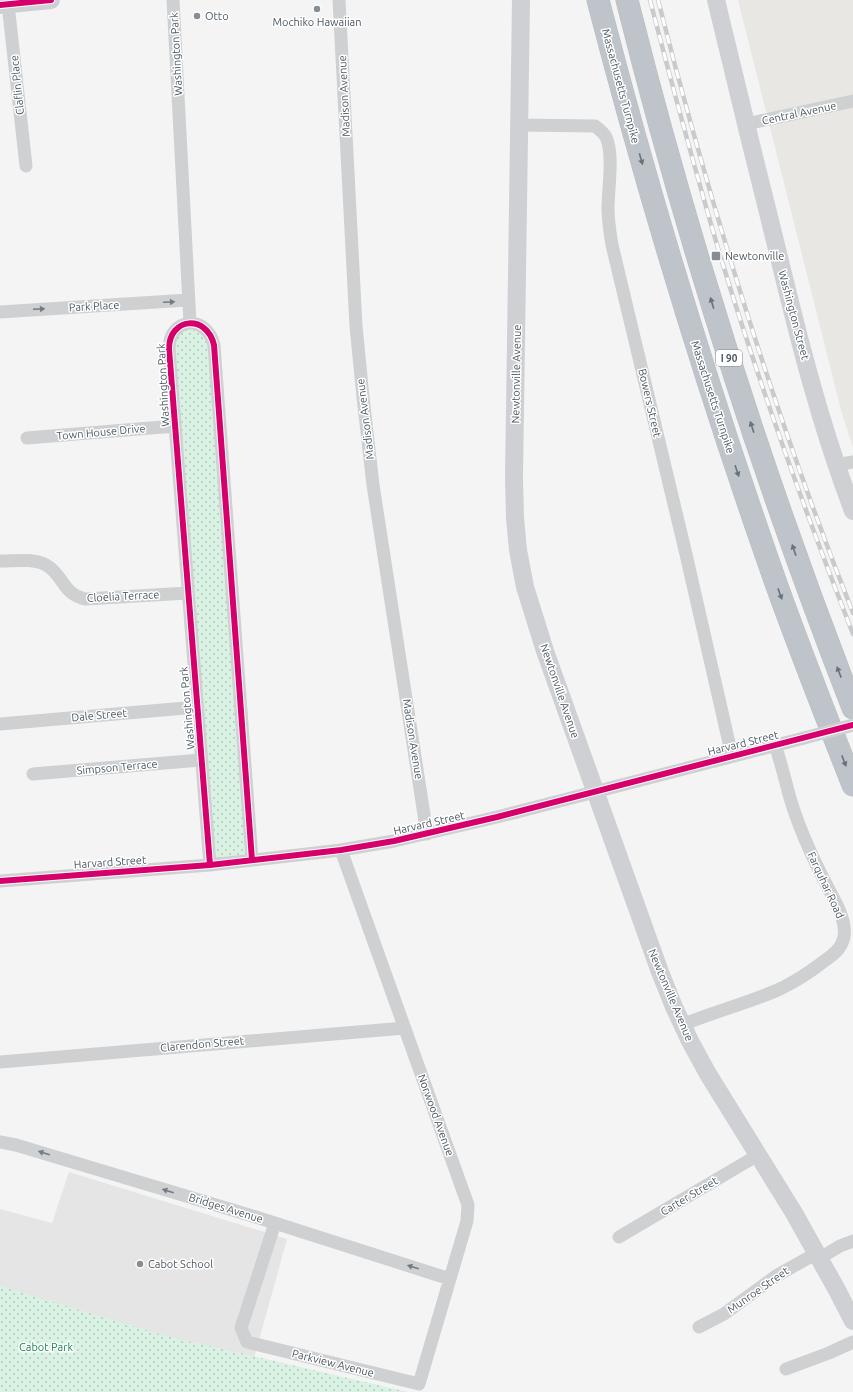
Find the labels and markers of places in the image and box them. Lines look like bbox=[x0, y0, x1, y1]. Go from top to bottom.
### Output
marker: Mochiko Hawaiian bbox=[312, 4, 322, 14]
place label: Otto bbox=[205, 10, 229, 22]
marker: Otto bbox=[192, 11, 202, 21]
place label: Mochiko Hawaiian bbox=[272, 16, 362, 28]
marker: Newtonville bbox=[710, 250, 722, 262]
place label: Newtonville bbox=[725, 250, 784, 262]
place label: Cabot School bbox=[148, 1258, 213, 1270]
marker: Cabot School bbox=[135, 1259, 145, 1269]

